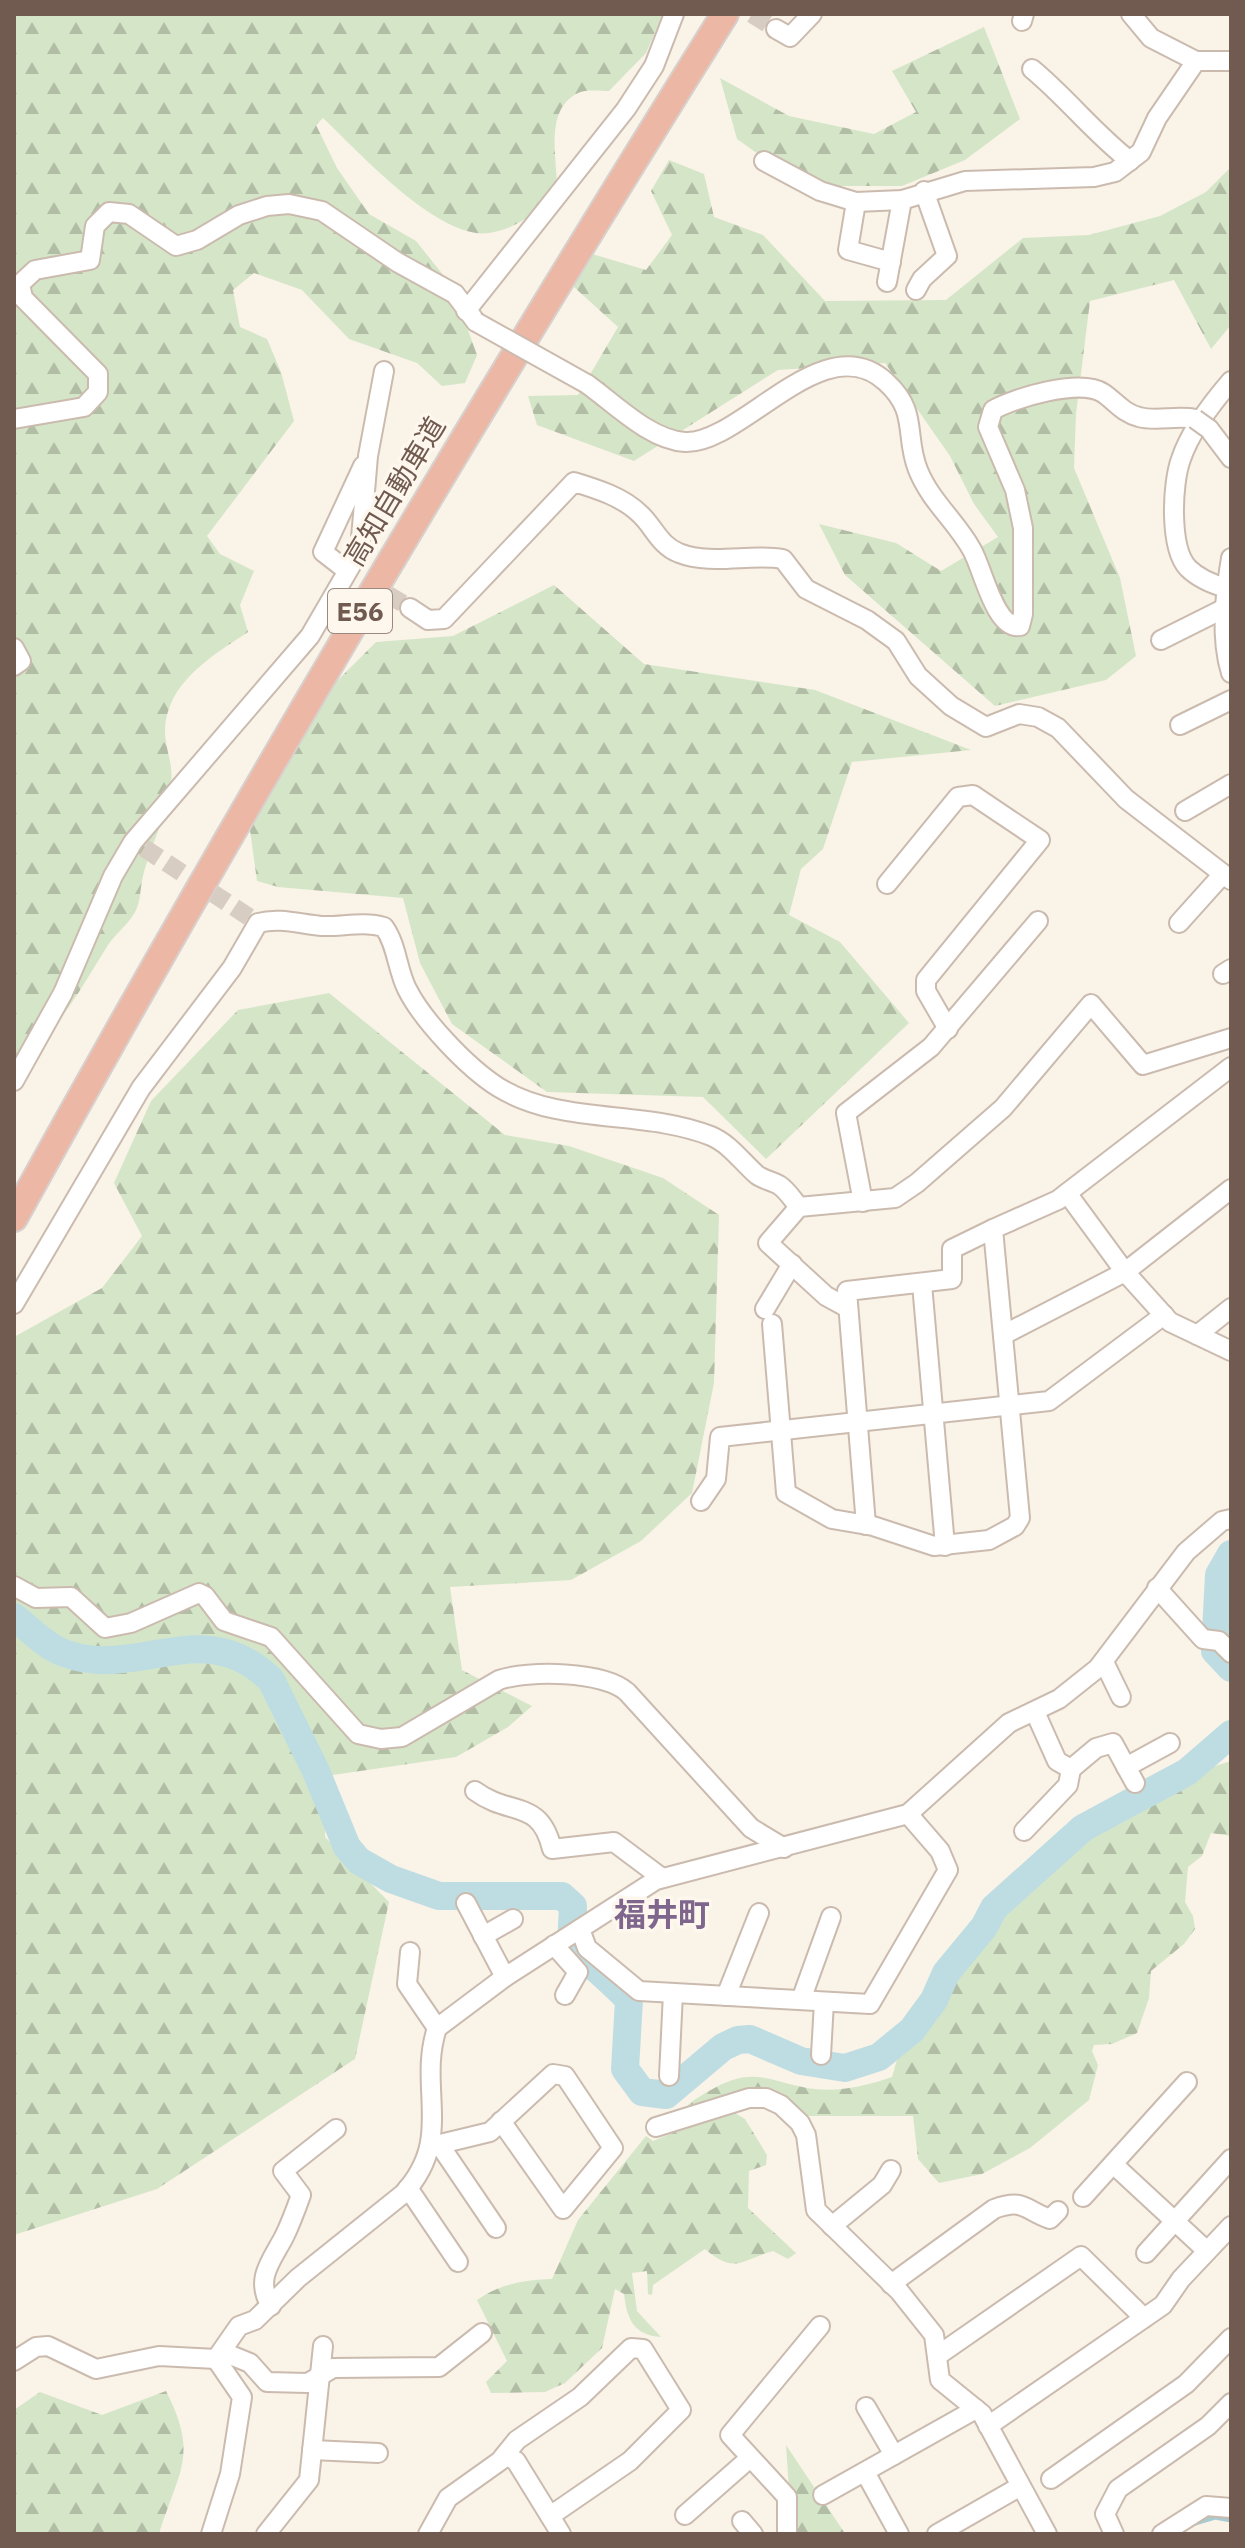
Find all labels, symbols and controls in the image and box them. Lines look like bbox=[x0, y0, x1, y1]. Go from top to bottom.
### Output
street label: 高知自動車道 bbox=[335, 409, 453, 573]
road number: E56 bbox=[328, 589, 392, 633]
district label: 福井町 bbox=[614, 1893, 710, 1935]

